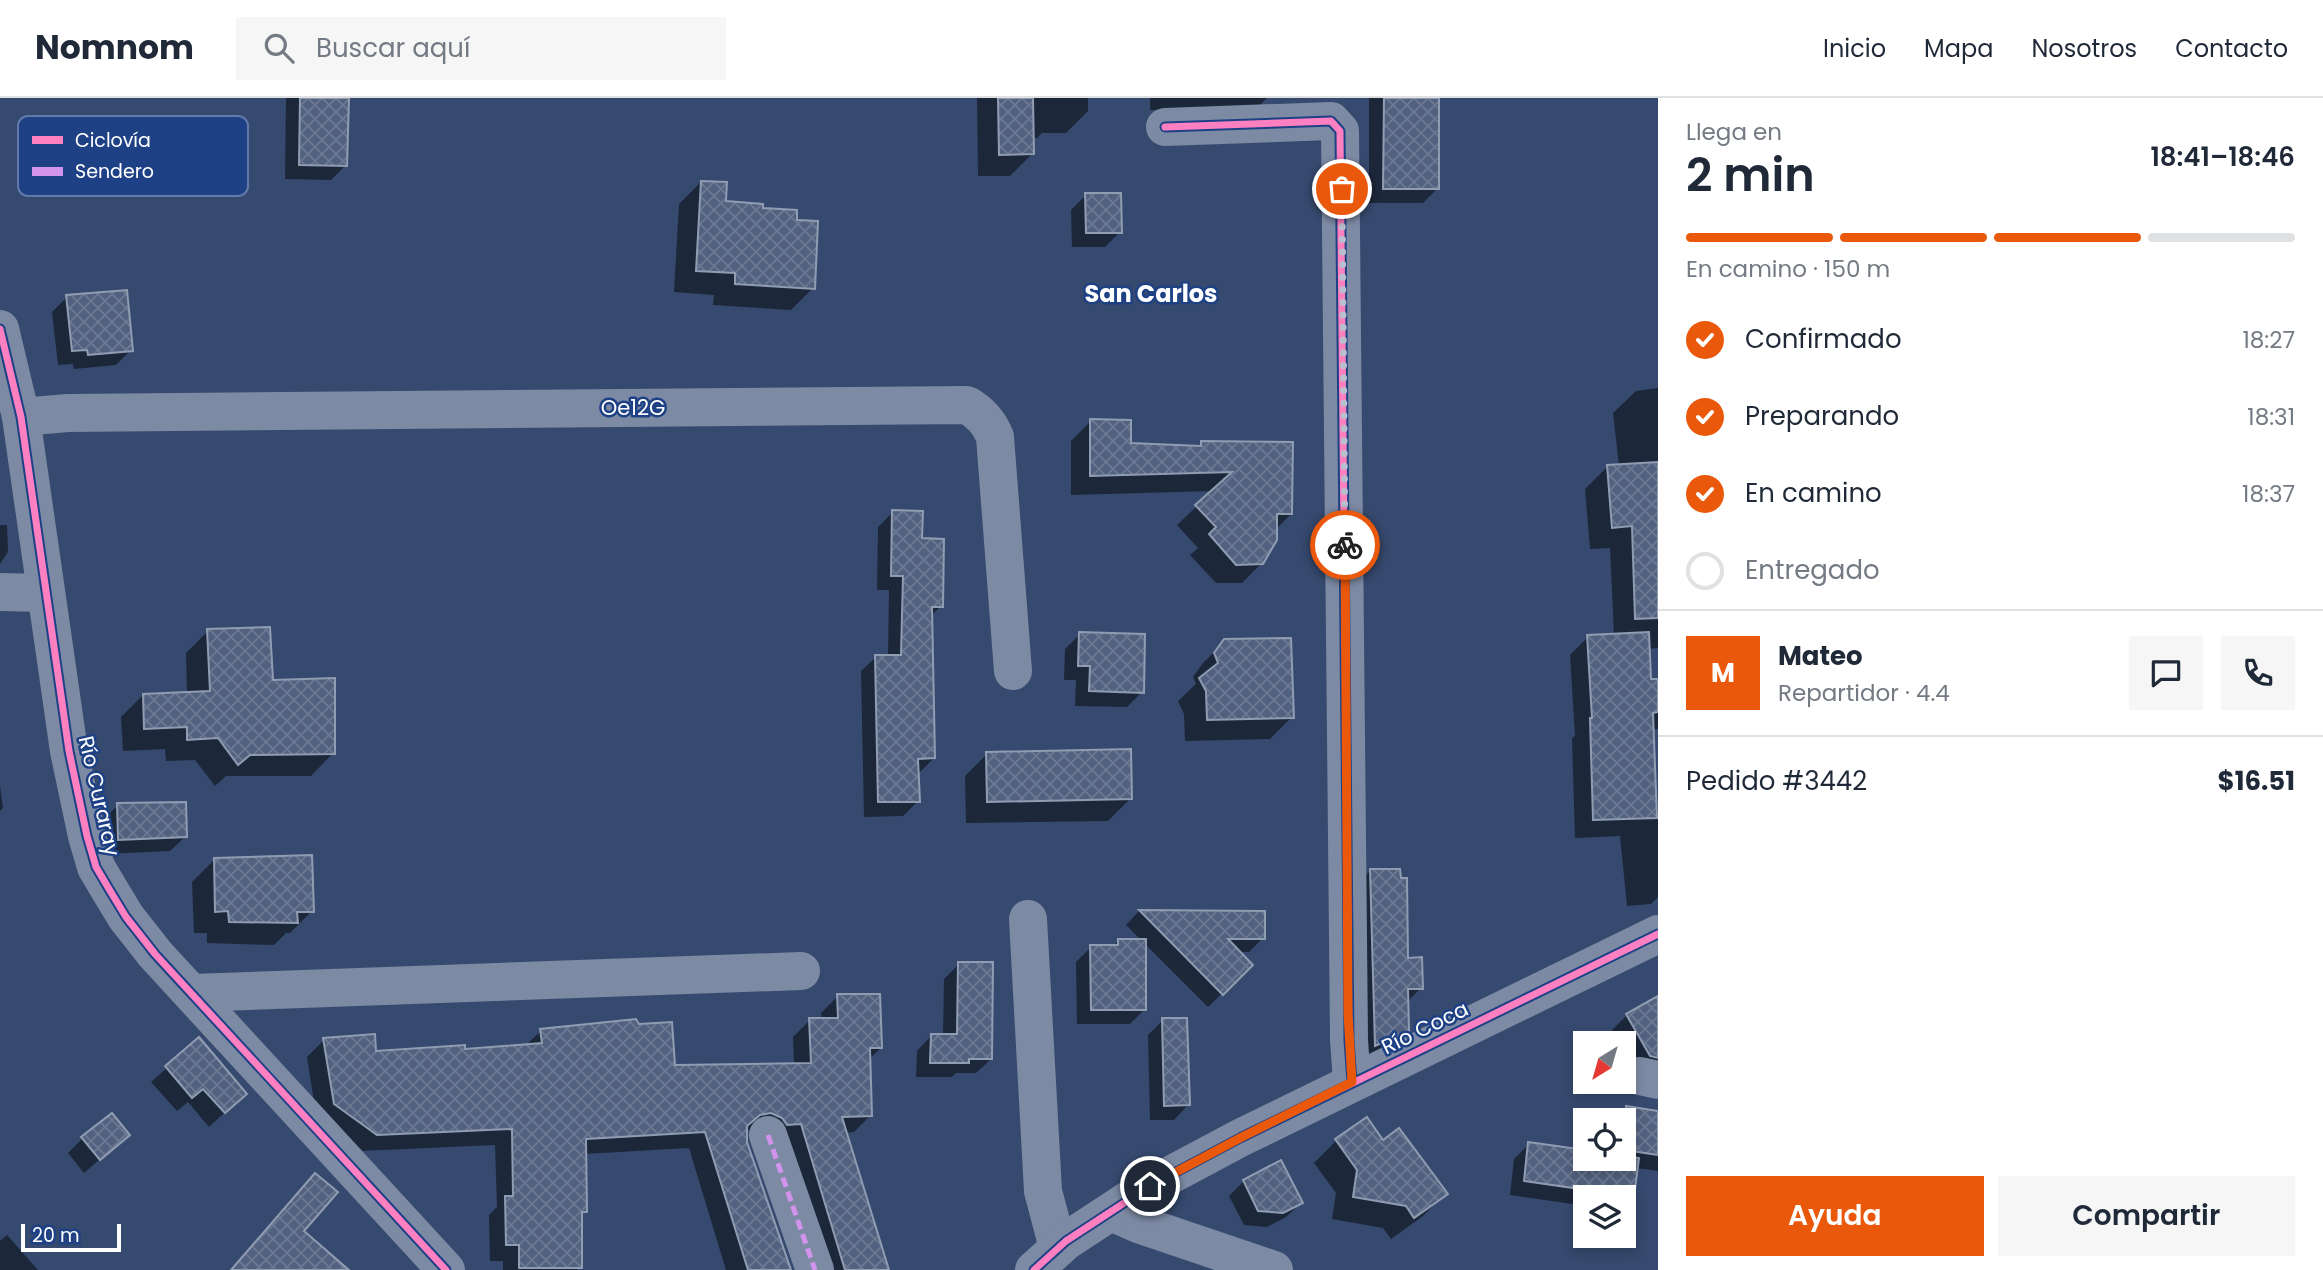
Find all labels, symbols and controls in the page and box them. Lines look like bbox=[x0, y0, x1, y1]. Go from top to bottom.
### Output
search box bbox=[236, 17, 726, 80]
text: Nomnom bbox=[35, 24, 194, 71]
icon: search bbox=[260, 29, 298, 67]
text: Buscar aquí bbox=[316, 30, 470, 66]
text: Inicio bbox=[1823, 32, 1886, 65]
text: Mapa bbox=[1924, 32, 1993, 65]
text: Nosotros bbox=[2031, 32, 2137, 65]
text: Contacto bbox=[2175, 32, 2288, 65]
legend bbox=[18, 116, 248, 196]
text: Llega en bbox=[1686, 116, 1782, 148]
text: Ciclovía bbox=[75, 127, 151, 154]
text: 18:41–18:46 bbox=[2150, 139, 2295, 175]
text: 2 min bbox=[1686, 143, 1815, 207]
text: Sendero bbox=[75, 158, 154, 185]
pin bbox=[1312, 159, 1372, 219]
icon: bag bbox=[1323, 170, 1361, 208]
text: En camino · 150 m bbox=[1686, 253, 1890, 285]
district label: San Carlos bbox=[1085, 277, 1217, 310]
icon: check bbox=[1686, 321, 1724, 359]
text: Confirmado bbox=[1745, 321, 1902, 357]
text: 18:27 bbox=[2242, 324, 2295, 356]
street label: Oe12G bbox=[601, 393, 665, 422]
icon: check bbox=[1686, 398, 1724, 436]
text: Preparando bbox=[1745, 398, 1899, 434]
text: 18:31 bbox=[2247, 401, 2295, 433]
icon: check bbox=[1686, 475, 1724, 513]
text: En camino bbox=[1745, 475, 1882, 511]
text: 18:37 bbox=[2242, 478, 2295, 510]
courier bbox=[1310, 510, 1380, 580]
icon: bike bbox=[1326, 526, 1364, 564]
text: Entregado bbox=[1745, 552, 1880, 588]
button: chat bbox=[2129, 636, 2203, 710]
button: phone bbox=[2221, 636, 2295, 710]
text: Mateo bbox=[1778, 638, 1863, 674]
text: M bbox=[1711, 655, 1735, 691]
text: Repartidor · 4.4 bbox=[1778, 677, 1950, 709]
street label: Río Curaray bbox=[72, 733, 127, 859]
text: Pedido #3442 bbox=[1686, 763, 1867, 799]
text: $16.51 bbox=[2218, 763, 2295, 799]
street label: Río Coca bbox=[1376, 994, 1473, 1061]
north arrow bbox=[1573, 1031, 1636, 1094]
map controls bbox=[1573, 1031, 1636, 1248]
button: locate bbox=[1573, 1108, 1636, 1171]
pin bbox=[1120, 1156, 1180, 1216]
icon: home bbox=[1131, 1167, 1169, 1205]
button: Ayuda bbox=[1686, 1176, 1984, 1256]
button: Compartir bbox=[1998, 1176, 2295, 1256]
button: layers bbox=[1573, 1185, 1636, 1248]
scale bar bbox=[21, 1221, 121, 1253]
text: 20 m bbox=[32, 1222, 80, 1249]

